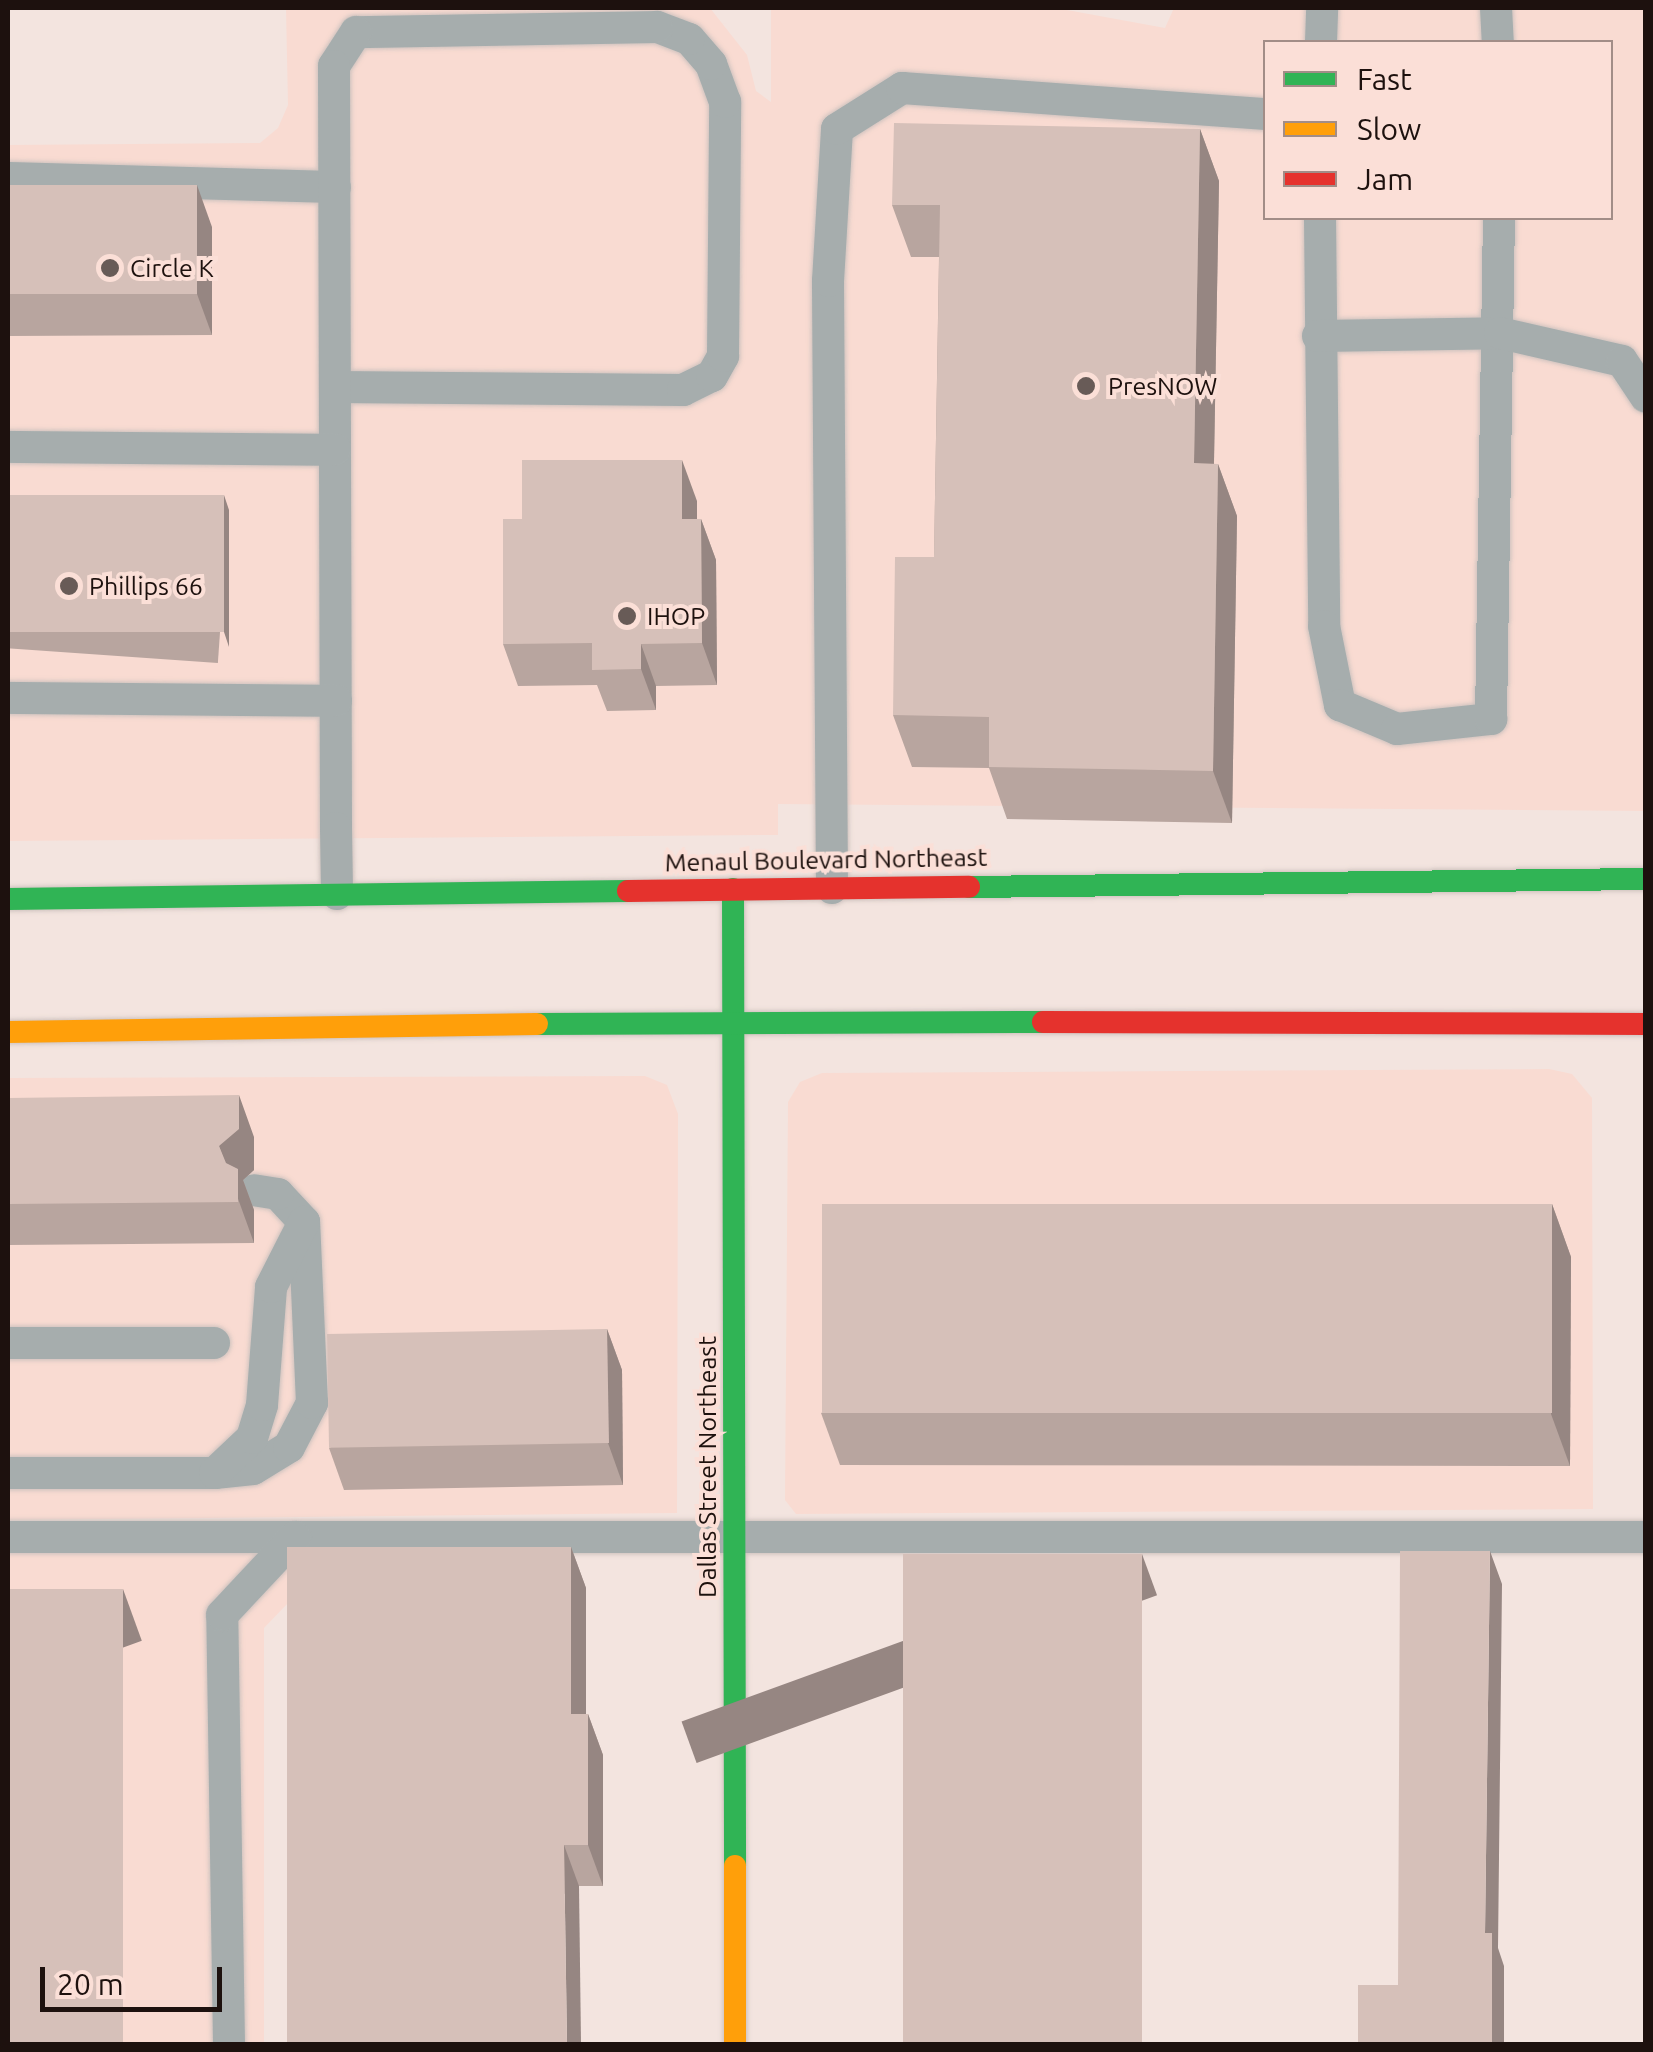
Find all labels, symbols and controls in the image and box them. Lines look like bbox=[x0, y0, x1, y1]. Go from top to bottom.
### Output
legend bbox=[1263, 40, 1613, 220]
text: Fast bbox=[1357, 62, 1412, 96]
text: Slow bbox=[1357, 112, 1421, 146]
text: Jam bbox=[1357, 162, 1413, 196]
place label: Circle K bbox=[130, 253, 214, 283]
marker: Circle K bbox=[99, 257, 121, 279]
place label: PresNOW bbox=[1108, 371, 1217, 401]
marker: PresNOW bbox=[1073, 373, 1099, 399]
place label: Phillips 66 bbox=[89, 571, 203, 601]
marker: Phillips 66 bbox=[58, 575, 80, 597]
place label: IHOP bbox=[647, 601, 705, 631]
marker: IHOP bbox=[616, 605, 638, 627]
street label: Menaul Boulevard Northeast bbox=[665, 842, 987, 878]
street label: Dallas Street Northeast bbox=[692, 1336, 722, 1598]
scale bar bbox=[45, 1947, 228, 2009]
text: 20 m bbox=[57, 1967, 124, 2001]

